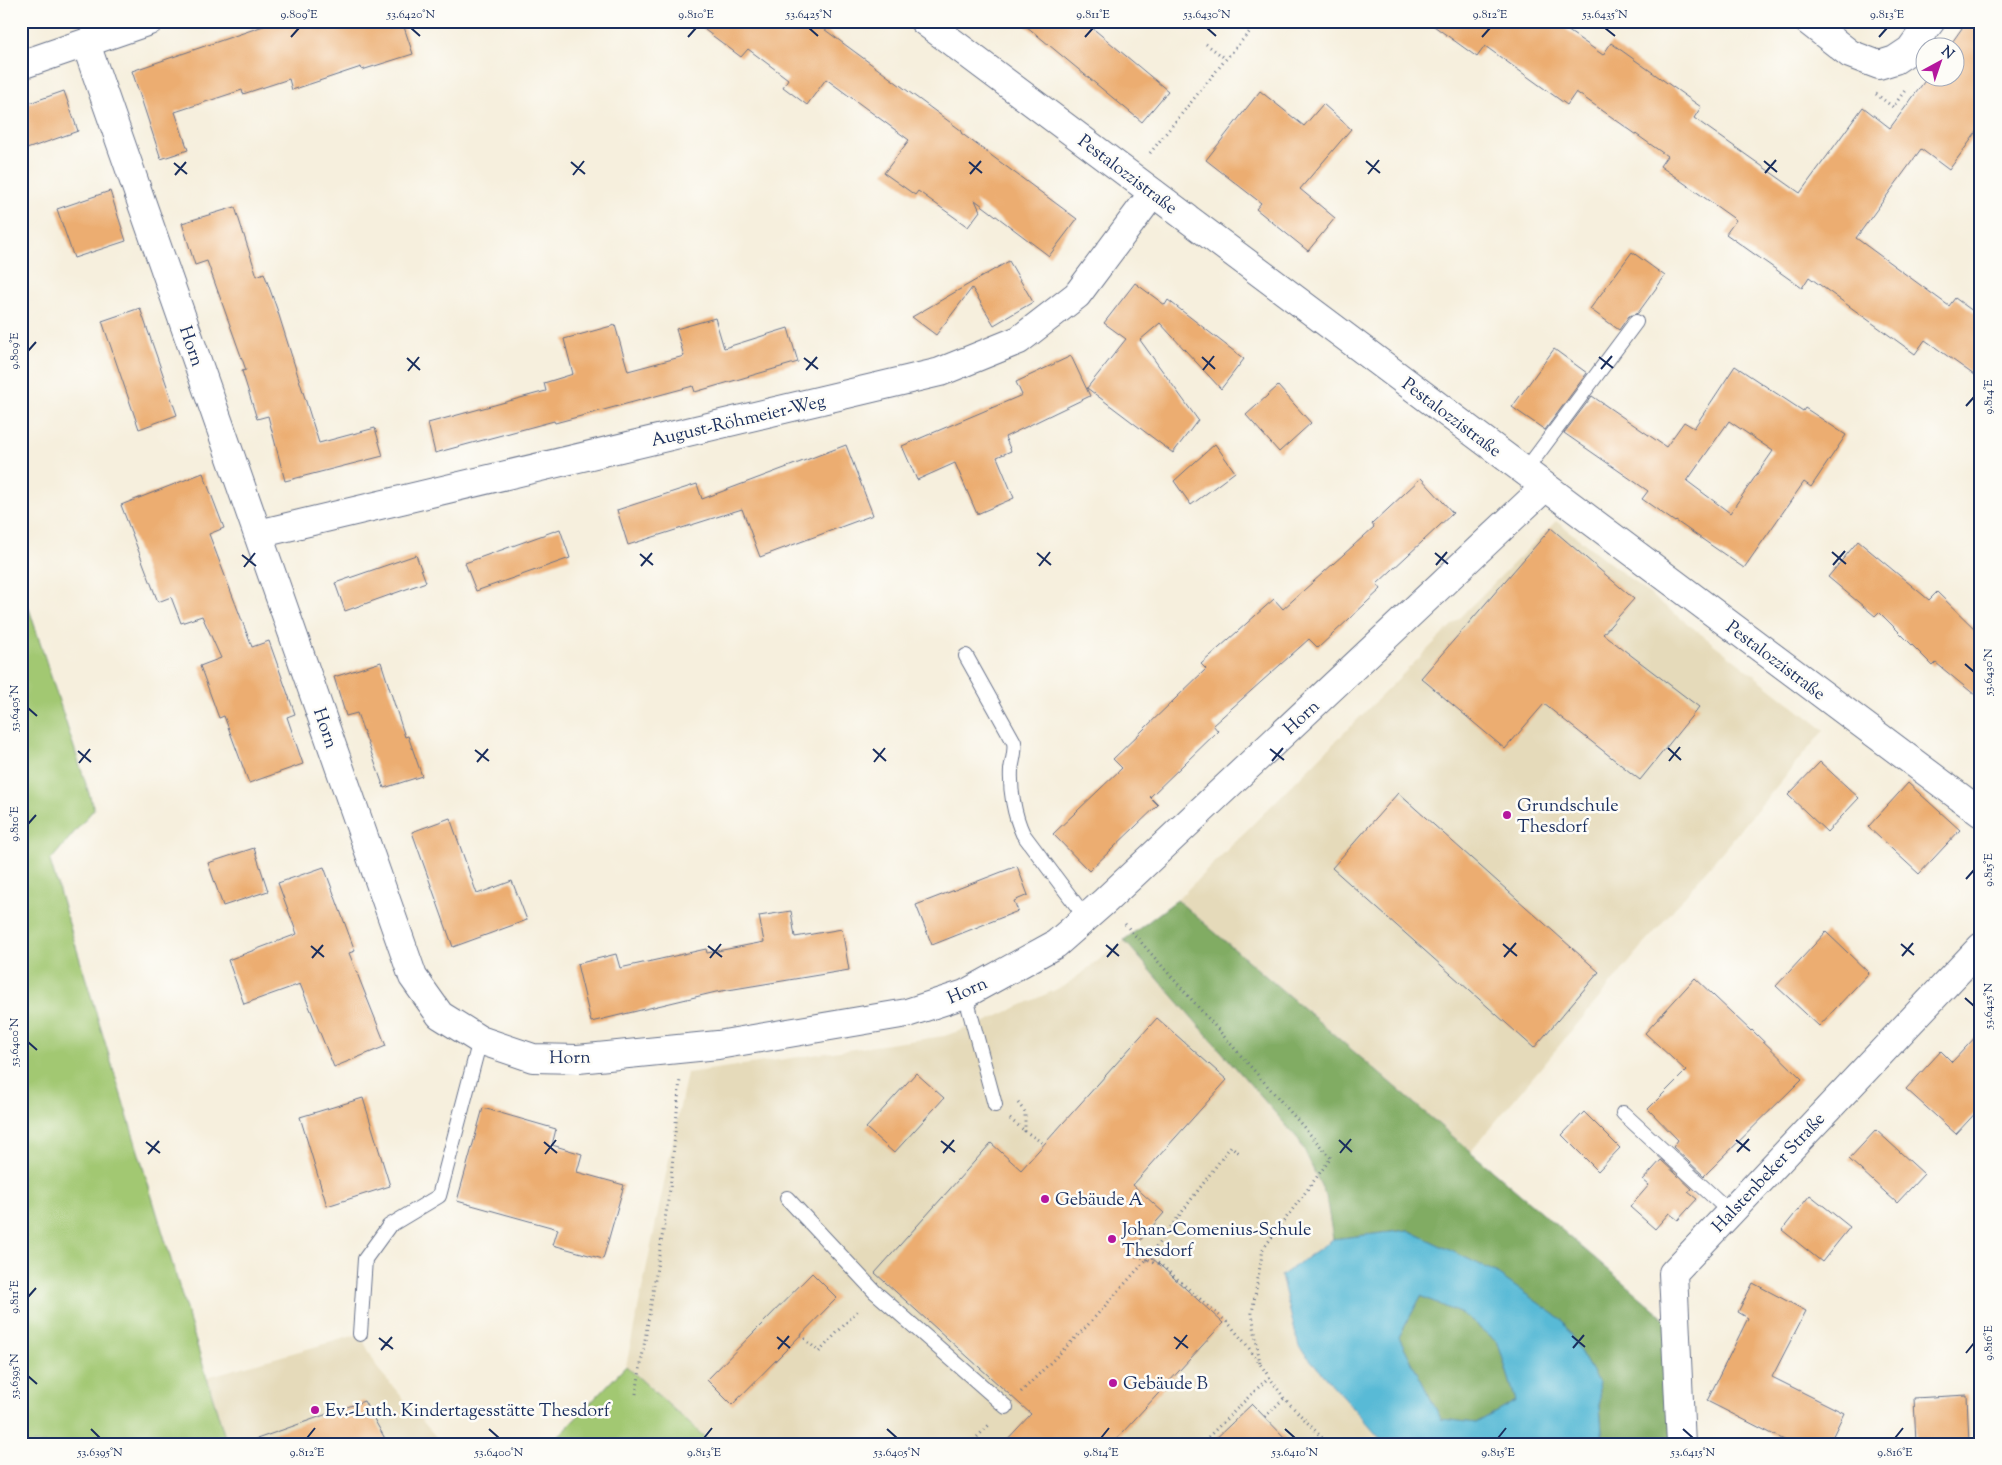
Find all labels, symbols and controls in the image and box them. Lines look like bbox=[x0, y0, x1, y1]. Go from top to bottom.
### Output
text: 9.809°E bbox=[280, 6, 318, 24]
text: 53.6420°N bbox=[386, 6, 435, 24]
text: 9.810°E bbox=[678, 6, 714, 24]
text: 53.6425°N bbox=[785, 6, 832, 24]
text: 9.811°E bbox=[1076, 6, 1110, 24]
text: 53.6430°N bbox=[1182, 6, 1231, 24]
text: 9.812°E bbox=[1473, 6, 1508, 24]
text: 53.6435°N bbox=[1581, 6, 1628, 24]
text: 9.813°E bbox=[1870, 6, 1905, 24]
north arrow bbox=[1914, 38, 1964, 88]
text: N bbox=[1936, 42, 1958, 65]
street label: Pestalozzistraße bbox=[1072, 129, 1182, 222]
street label: Horn bbox=[171, 323, 209, 371]
text: 9.809°E bbox=[6, 332, 24, 370]
street label: Pestalozzistraße bbox=[1396, 372, 1506, 465]
text: 9.814°E bbox=[1980, 379, 1998, 415]
street label: August-Röhmeier-Weg bbox=[649, 389, 828, 455]
street label: Pestalozzistraße bbox=[1720, 615, 1830, 708]
text: 53.6430°N bbox=[1980, 648, 1998, 697]
text: 53.6405°N bbox=[6, 684, 24, 732]
street label: Horn bbox=[1278, 695, 1327, 742]
street label: Horn bbox=[305, 705, 343, 753]
place label: Grundschule Thesdorf bbox=[1517, 794, 1619, 841]
text: 9.810°E bbox=[6, 806, 24, 842]
marker: Grundschule Thesdorf bbox=[1501, 809, 1513, 821]
text: 9.815°E bbox=[1980, 853, 1998, 887]
street label: Horn bbox=[944, 971, 992, 1012]
text: 53.6425°N bbox=[1980, 983, 1998, 1030]
text: 53.6400°N bbox=[6, 1017, 24, 1067]
street label: Horn bbox=[549, 1046, 591, 1072]
street label: Halstenbeker Straße bbox=[1707, 1107, 1832, 1239]
place label: Gebäude A bbox=[1055, 1188, 1143, 1214]
marker: Gebäude A bbox=[1039, 1193, 1051, 1205]
place label: Johan-Comenius-Schule Thesdorf bbox=[1121, 1218, 1311, 1265]
marker: Johan-Comenius-Schule Thesdorf bbox=[1106, 1233, 1118, 1245]
text: 9.811°E bbox=[6, 1280, 24, 1314]
text: 9.816°E bbox=[1980, 1325, 1998, 1361]
text: 53.6395°N bbox=[6, 1353, 24, 1400]
place label: Gebäude B bbox=[1123, 1372, 1208, 1398]
marker: Gebäude B bbox=[1107, 1377, 1119, 1389]
place label: Ev.-Luth. Kindertagesstätte Thesdorf bbox=[325, 1399, 611, 1425]
marker: Ev.-Luth. Kindertagesstätte Thesdorf bbox=[309, 1404, 321, 1416]
text: 53.6395°N bbox=[76, 1444, 123, 1462]
text: 9.812°E bbox=[290, 1444, 325, 1462]
text: 53.6400°N bbox=[474, 1444, 524, 1462]
text: 9.813°E bbox=[687, 1444, 722, 1462]
text: 53.6405°N bbox=[873, 1444, 921, 1462]
text: 9.814°E bbox=[1083, 1444, 1119, 1462]
text: 53.6410°N bbox=[1271, 1444, 1319, 1462]
text: 9.815°E bbox=[1481, 1444, 1515, 1462]
text: 53.6415°N bbox=[1670, 1444, 1716, 1462]
text: 9.816°E bbox=[1877, 1444, 1913, 1462]

